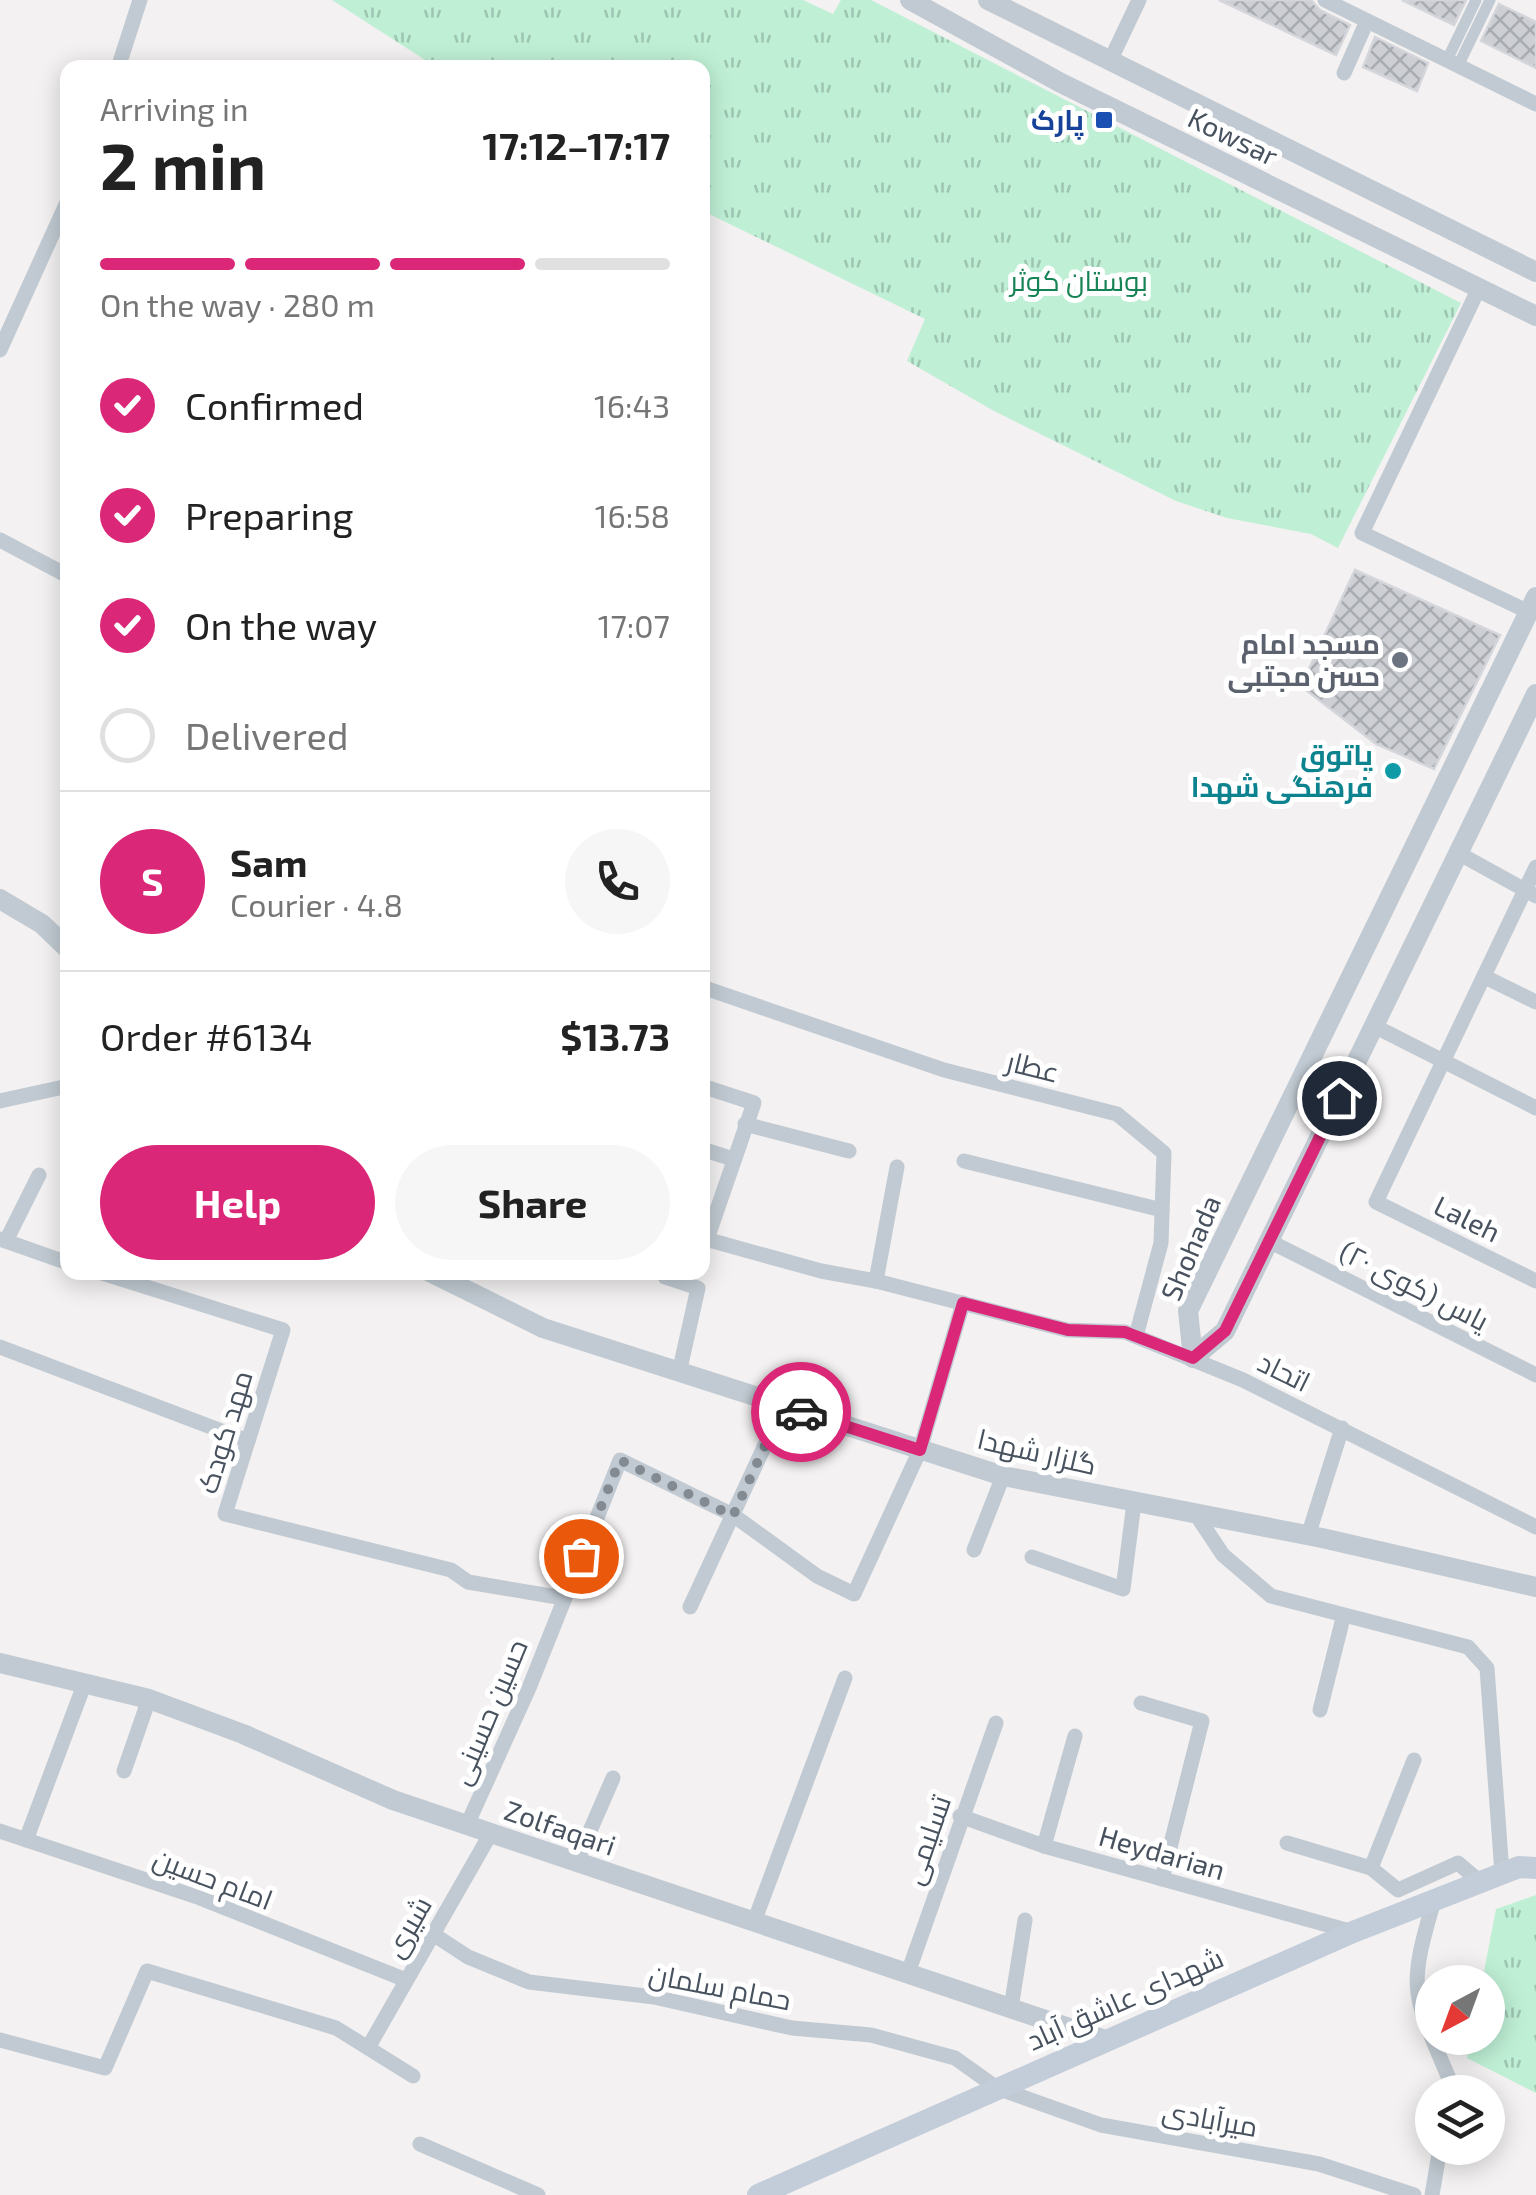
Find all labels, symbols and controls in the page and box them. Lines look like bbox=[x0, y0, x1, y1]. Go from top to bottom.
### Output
text: Arriving in bbox=[100, 89, 249, 127]
street label: Kowsar bbox=[1183, 100, 1284, 172]
place label: پارک bbox=[1031, 102, 1084, 140]
marker: پارک bbox=[1093, 109, 1115, 131]
text: 17:12–17:17 bbox=[482, 122, 670, 168]
text: 2 min bbox=[100, 125, 266, 203]
park label: بوستان کوثر bbox=[1008, 263, 1148, 298]
text: On the way · 280 m bbox=[100, 285, 375, 323]
icon: check bbox=[100, 378, 155, 433]
text: Confirmed bbox=[185, 382, 364, 428]
text: 16:43 bbox=[594, 386, 670, 424]
icon: check bbox=[100, 488, 155, 543]
text: Preparing bbox=[185, 492, 353, 538]
text: 16:58 bbox=[595, 496, 670, 534]
icon: check bbox=[100, 598, 155, 653]
text: On the way bbox=[185, 602, 377, 648]
text: 17:07 bbox=[598, 606, 670, 644]
place label: مسجد امام حسن مجتبی bbox=[1228, 626, 1380, 693]
marker: مسجد امام حسن مجتبی bbox=[1389, 649, 1411, 671]
text: Delivered bbox=[185, 712, 349, 758]
place label: پاتوق فرهنگی شهدا bbox=[1191, 737, 1373, 805]
marker: پاتوق فرهنگی شهدا bbox=[1382, 760, 1404, 782]
button: phone bbox=[565, 829, 670, 934]
text: Sam bbox=[230, 839, 307, 885]
text: S bbox=[141, 858, 164, 904]
text: Courier · 4.8 bbox=[230, 885, 403, 923]
text: Order #6134 bbox=[100, 1013, 313, 1059]
text: $13.73 bbox=[560, 1013, 670, 1059]
street label: عطار bbox=[1001, 1043, 1063, 1089]
pin bbox=[1297, 1056, 1382, 1141]
icon: home bbox=[1312, 1071, 1367, 1126]
button: Help bbox=[100, 1145, 375, 1260]
button: Share bbox=[395, 1145, 670, 1260]
street label: Laleh bbox=[1429, 1188, 1506, 1249]
street label: Shohada bbox=[1153, 1190, 1227, 1305]
street label: یاس (کوی ۲۰) bbox=[1334, 1233, 1495, 1338]
street label: اتحاد bbox=[1253, 1344, 1316, 1398]
courier bbox=[751, 1362, 851, 1462]
street label: مهد کودک bbox=[189, 1366, 260, 1498]
icon: car bbox=[774, 1385, 829, 1440]
street label: گلزار شهدا bbox=[974, 1421, 1100, 1482]
pin bbox=[539, 1514, 624, 1599]
icon: bag bbox=[554, 1529, 609, 1584]
street label: حسین حسینی bbox=[442, 1634, 535, 1790]
street label: تسلیمی bbox=[895, 1790, 958, 1889]
street label: Zolfaqari bbox=[500, 1792, 620, 1862]
street label: Heydarian bbox=[1095, 1818, 1229, 1886]
street label: امام حسین bbox=[147, 1840, 278, 1920]
street label: شیری bbox=[376, 1890, 439, 1964]
street label: شهدای عاشق آباد bbox=[1021, 1940, 1229, 2058]
street label: حمام سلمان bbox=[645, 1956, 794, 2020]
north arrow bbox=[1415, 1965, 1505, 2055]
map controls bbox=[1415, 1965, 1505, 2165]
button: layers bbox=[1415, 2075, 1505, 2165]
street label: میرآبادی bbox=[1160, 2093, 1261, 2144]

